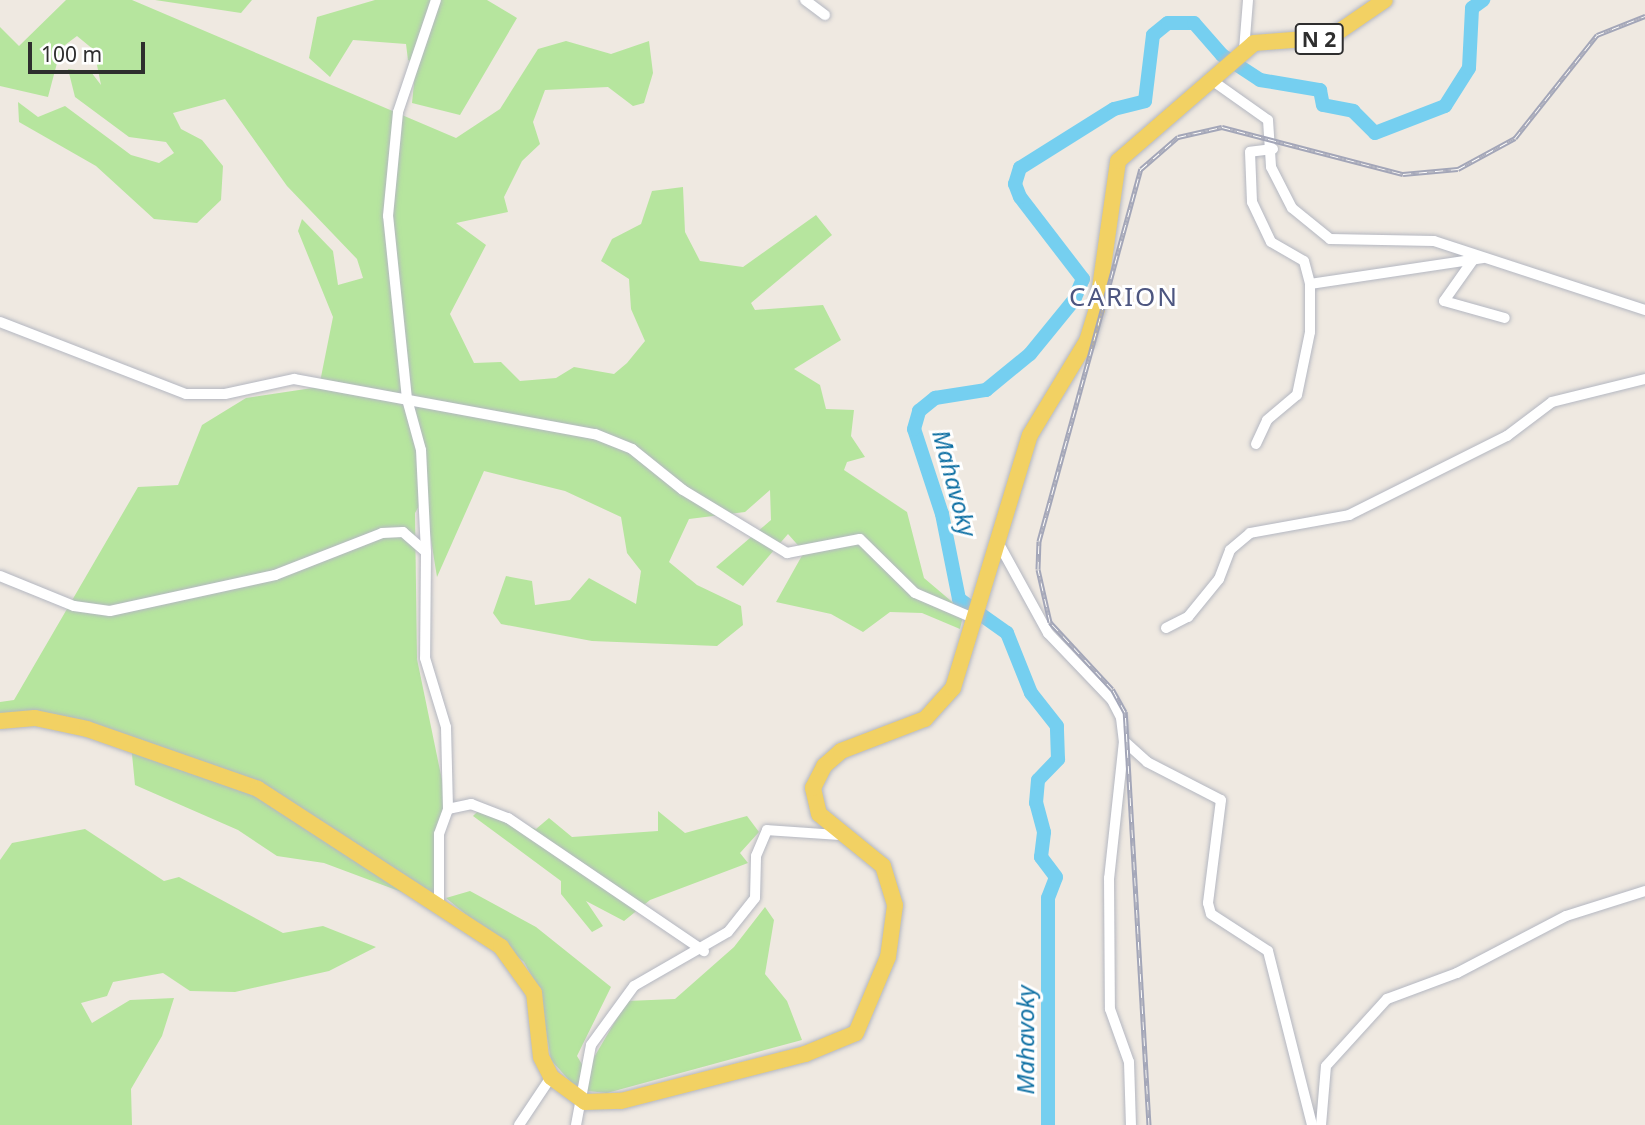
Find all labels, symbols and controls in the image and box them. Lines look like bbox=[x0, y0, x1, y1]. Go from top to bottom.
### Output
road number: N 2 bbox=[1294, 22, 1344, 56]
scale bar bbox=[32, 28, 149, 72]
text: 100 m bbox=[41, 40, 102, 68]
district label: CARION bbox=[1070, 281, 1178, 313]
water label: Mahavoky bbox=[927, 427, 983, 539]
water label: Mahavoky bbox=[1011, 985, 1039, 1095]

